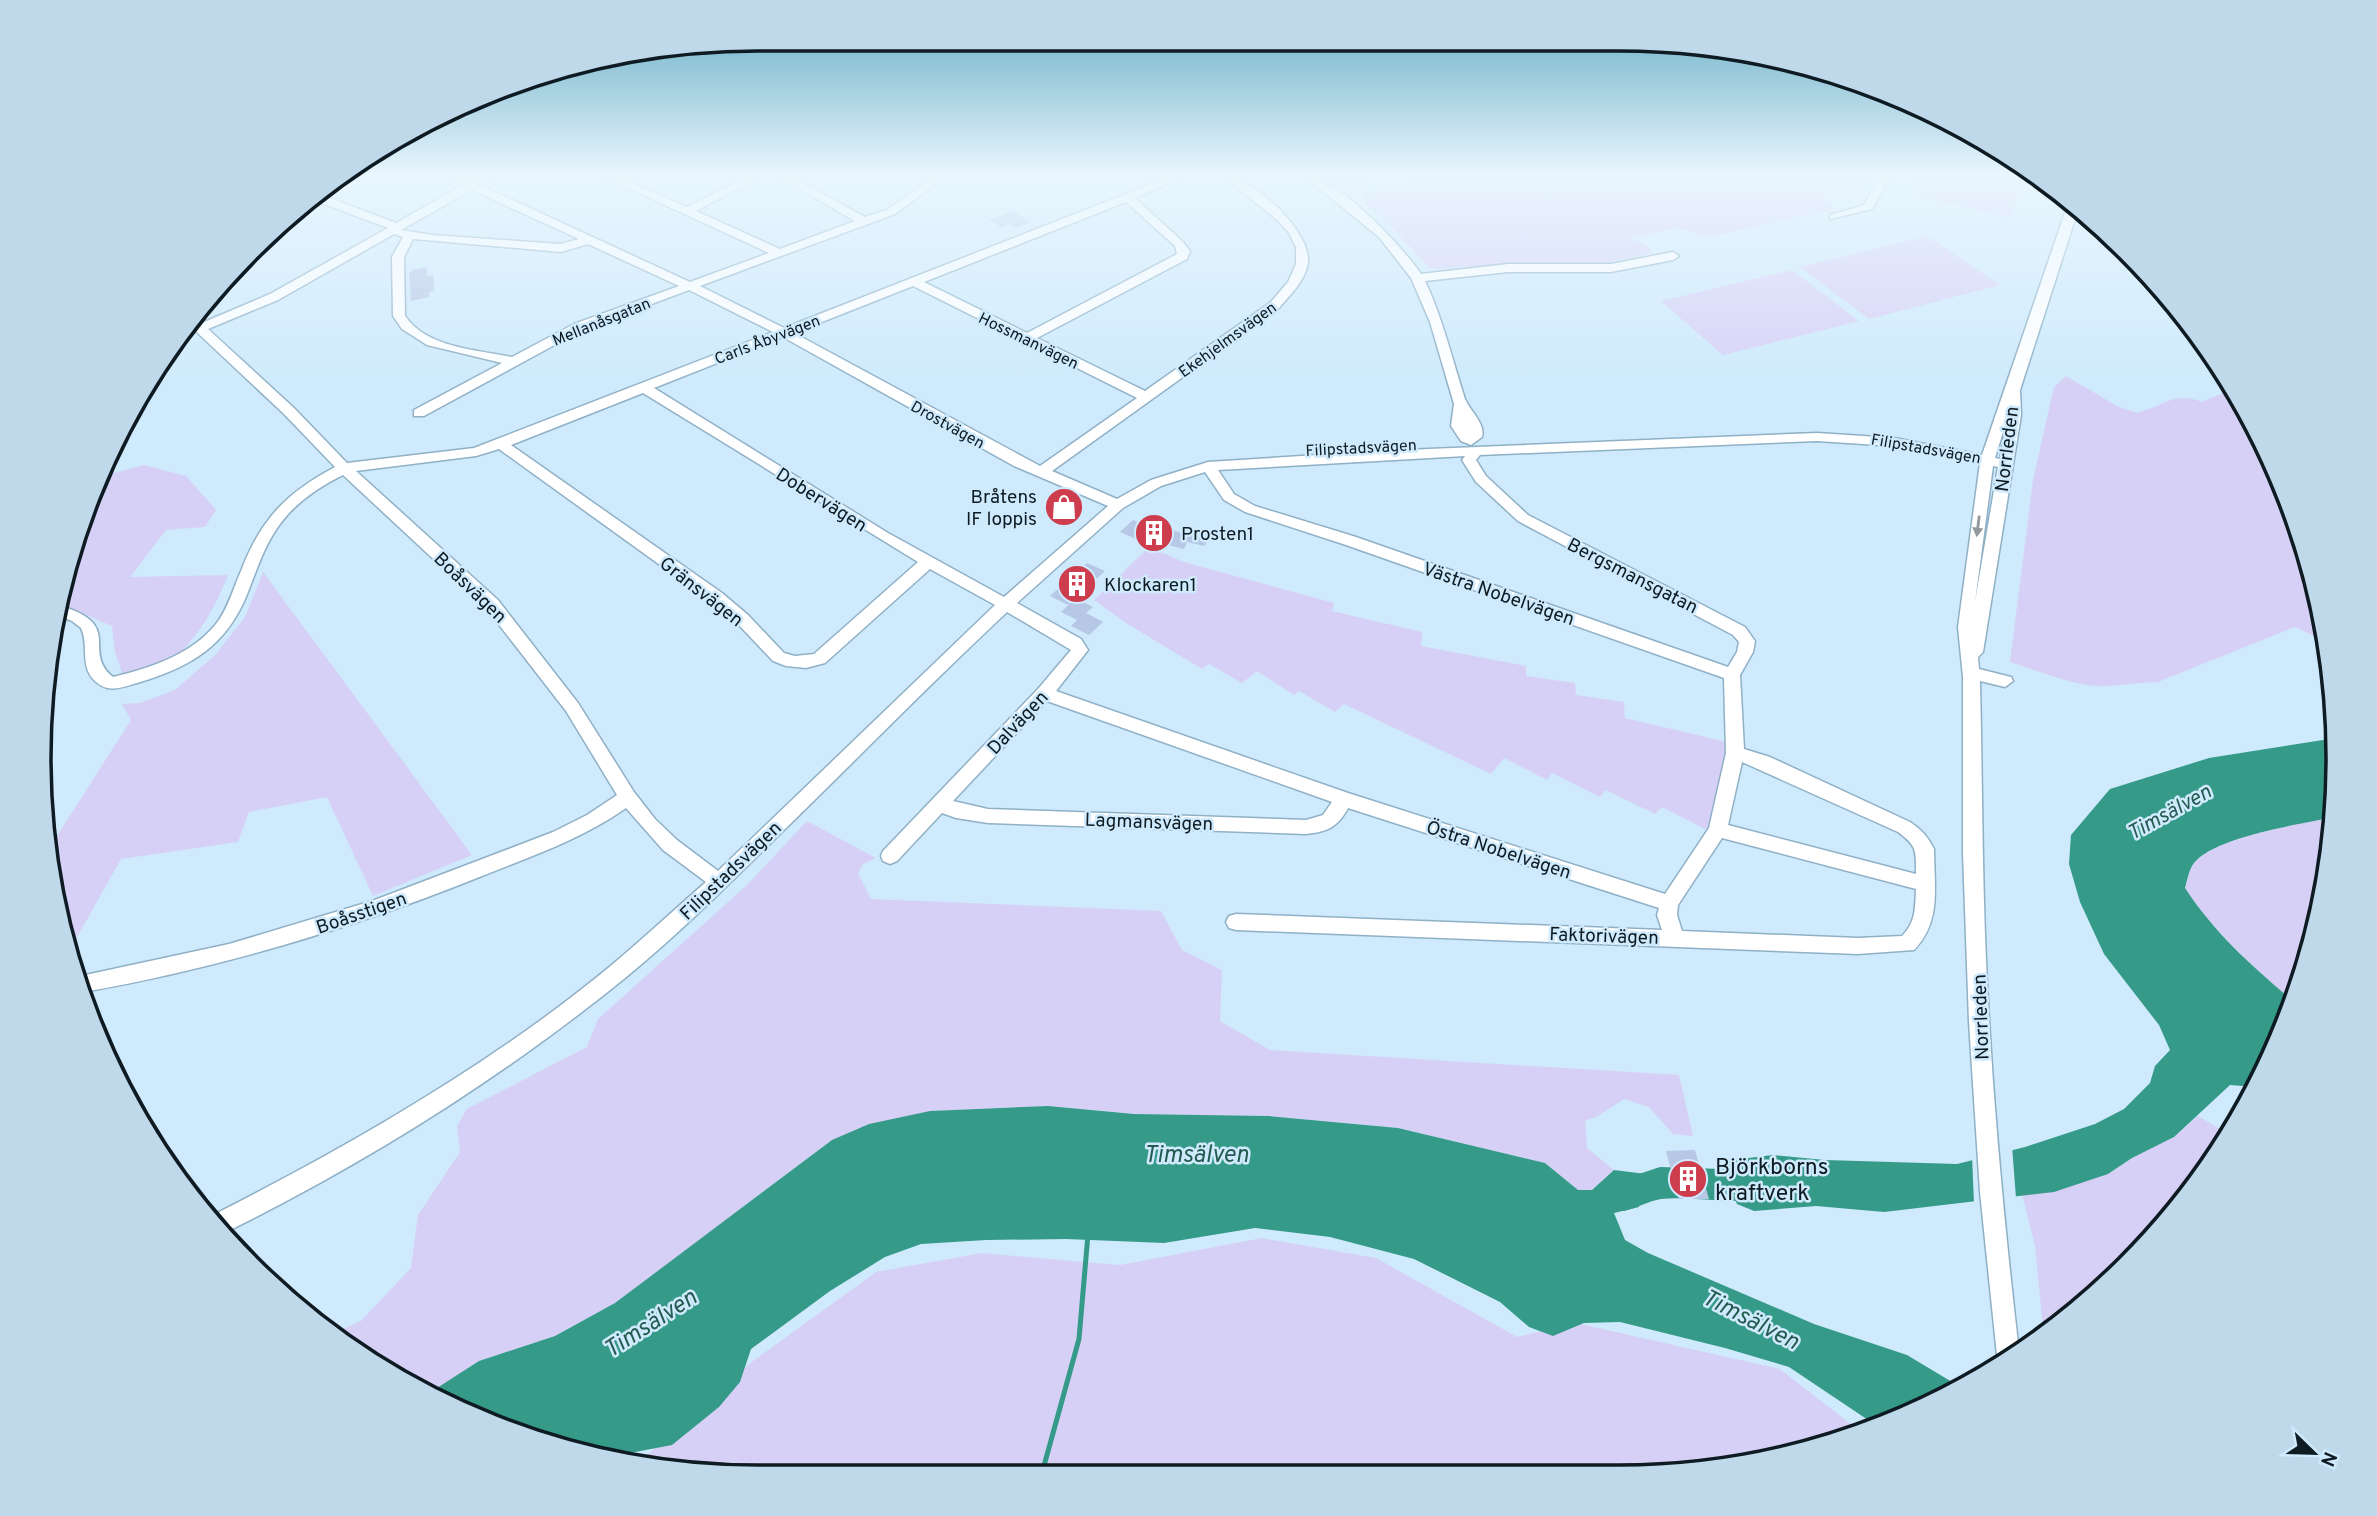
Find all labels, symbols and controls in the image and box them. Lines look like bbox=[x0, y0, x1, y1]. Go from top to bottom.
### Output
street label: Mellanåsgatan bbox=[550, 294, 654, 352]
street label: Ekehjelmsvägen bbox=[1175, 298, 1281, 383]
street label: Hossmanvägen bbox=[975, 309, 1082, 375]
street label: Carls Åbyvägen bbox=[712, 311, 823, 370]
street label: Drostvägen bbox=[906, 397, 988, 454]
street label: Norrleden bbox=[1991, 405, 2025, 493]
street label: Filipstadsvägen bbox=[1869, 430, 1982, 469]
street label: Filipstadsvägen bbox=[1305, 436, 1417, 462]
street label: Dobervägen bbox=[771, 463, 871, 538]
place label: Bråtens IF loppis bbox=[966, 486, 1037, 532]
shop icon: Bråtens IF loppis bbox=[1043, 486, 1085, 528]
building icon: Prosten1 bbox=[1133, 512, 1175, 554]
one-way arrow bbox=[1972, 515, 1983, 537]
place label: Prosten1 bbox=[1181, 523, 1254, 547]
street label: Bergsmansgatan bbox=[1563, 533, 1702, 620]
street label: Boåsvägen bbox=[428, 548, 511, 629]
street label: Gränsvägen bbox=[654, 552, 748, 633]
street label: Västra Nobelvägen bbox=[1419, 558, 1578, 632]
building icon: Klockaren1 bbox=[1056, 563, 1098, 605]
place label: Klockaren1 bbox=[1104, 574, 1197, 598]
street label: Dalvägen bbox=[983, 686, 1054, 760]
water label: Timsälven bbox=[2123, 779, 2217, 847]
street label: Lagmansvägen bbox=[1084, 809, 1214, 837]
street label: Östra Nobelvägen bbox=[1423, 815, 1574, 886]
street label: Filipstadsvägen bbox=[676, 817, 787, 926]
street label: Boåsstigen bbox=[313, 887, 410, 941]
street label: Faktorivägen bbox=[1549, 923, 1659, 951]
street label: Norrleden bbox=[1969, 974, 1995, 1060]
water label: Timsälven bbox=[1143, 1141, 1249, 1171]
place label: Björkborns kraftverk bbox=[1715, 1154, 1829, 1209]
building icon: Björkborns kraftverk bbox=[1667, 1158, 1709, 1200]
water label: Timsälven bbox=[599, 1283, 703, 1366]
water label: Timsälven bbox=[1696, 1284, 1804, 1358]
north arrow bbox=[2279, 1418, 2349, 1488]
text: N bbox=[2314, 1448, 2342, 1470]

